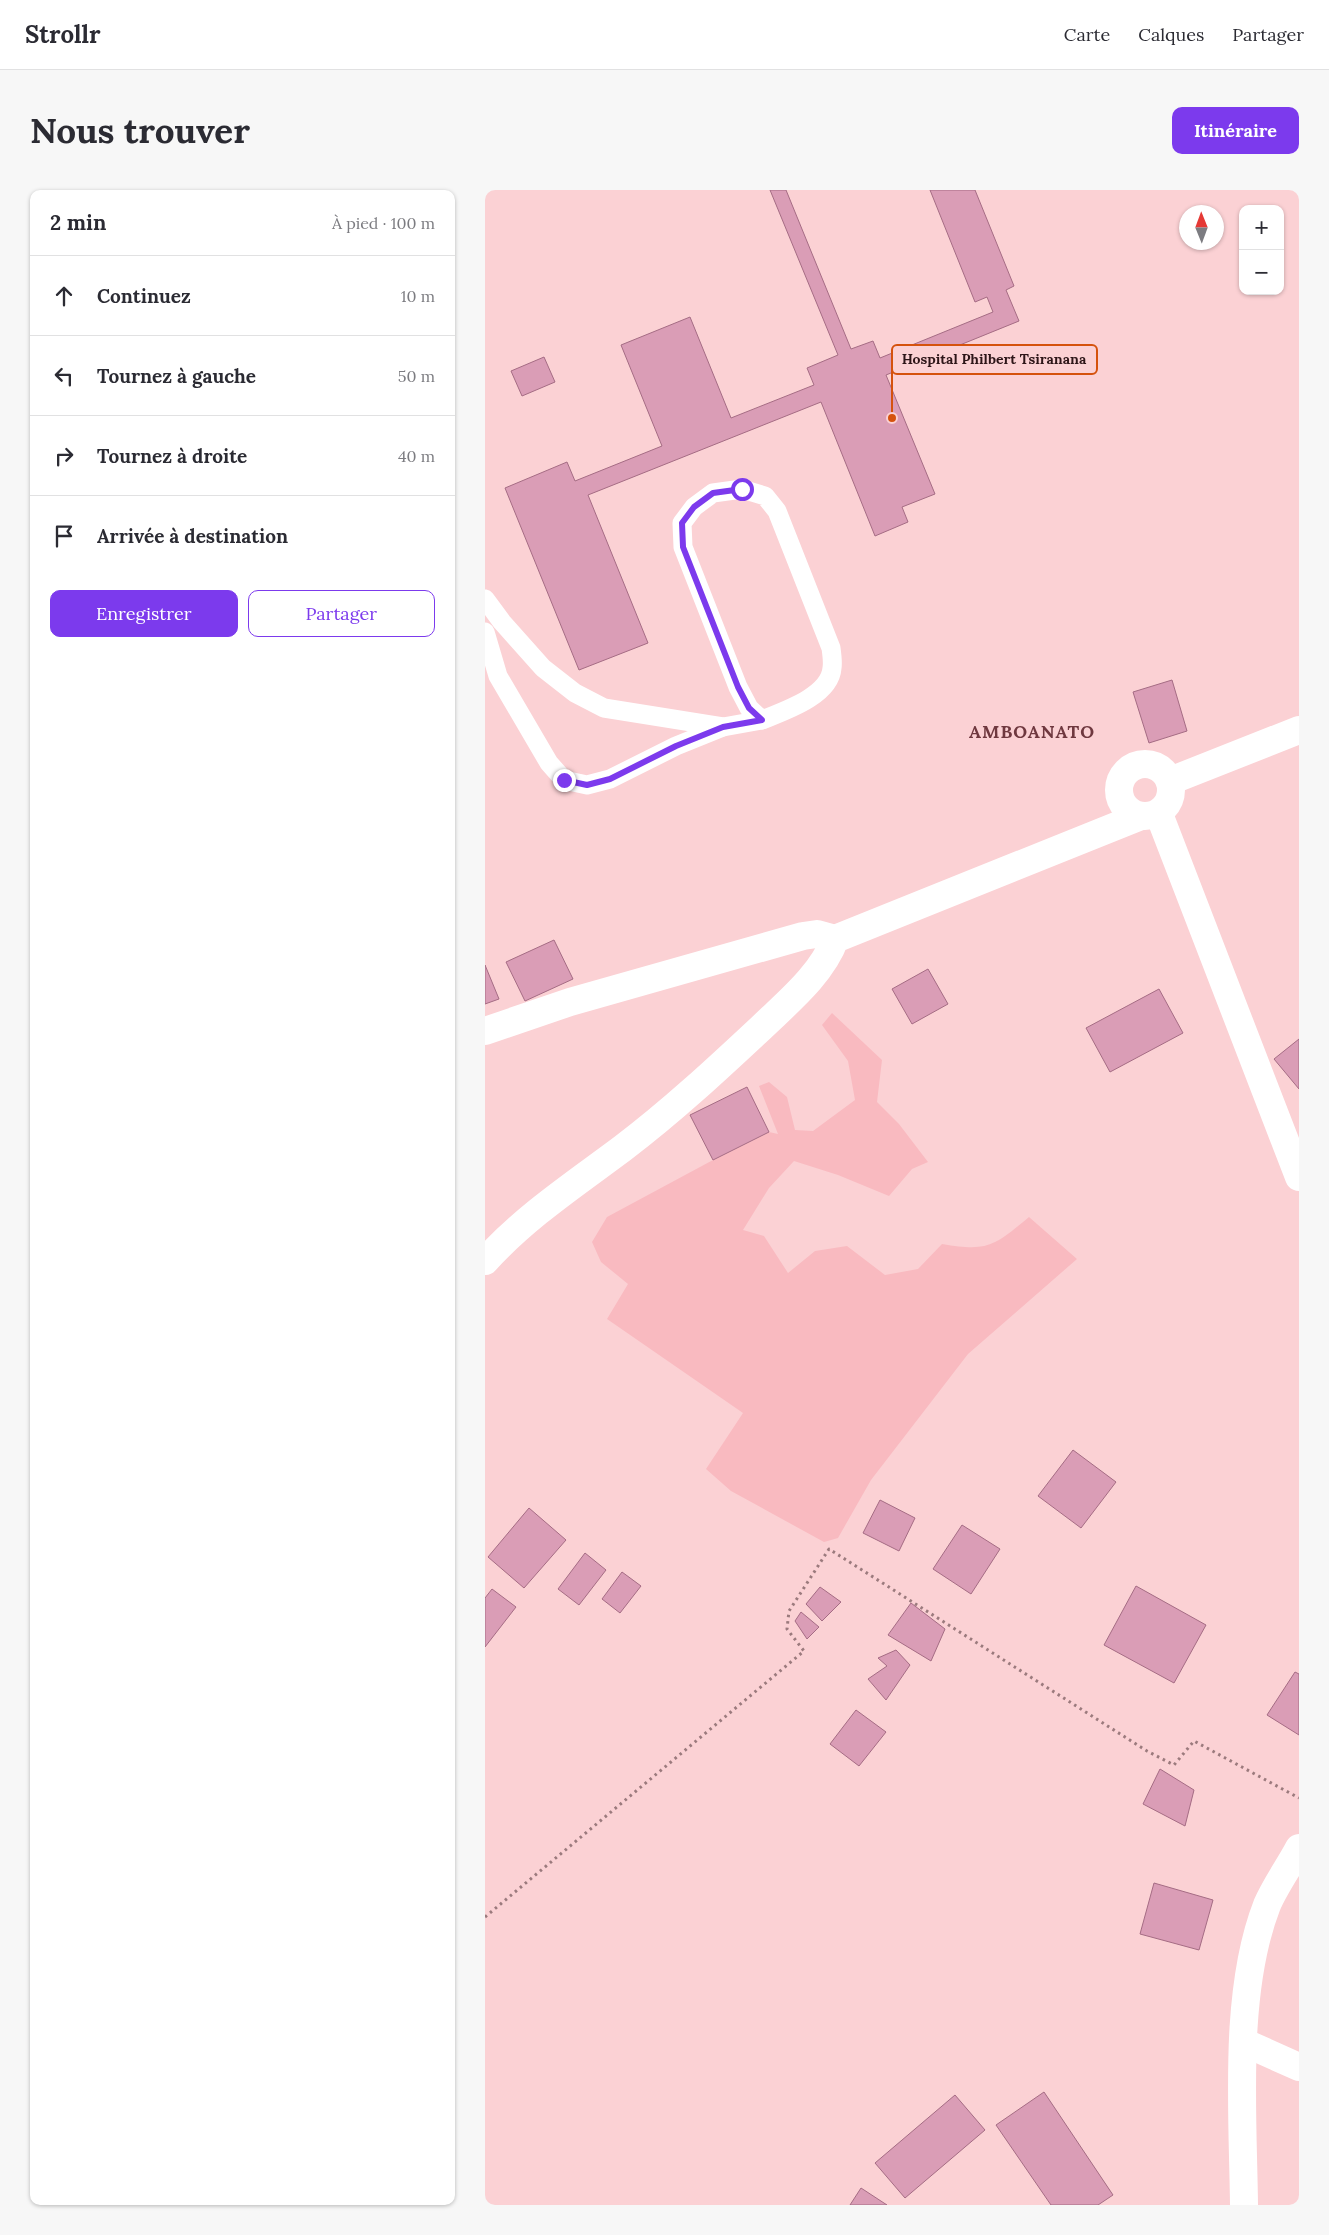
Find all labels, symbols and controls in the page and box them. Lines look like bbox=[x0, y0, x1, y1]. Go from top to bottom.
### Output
text: Strollr bbox=[25, 19, 100, 50]
text: Carte bbox=[1064, 23, 1110, 46]
text: Calques bbox=[1138, 23, 1204, 46]
text: Partager bbox=[1232, 23, 1304, 46]
button: Itinéraire bbox=[1172, 107, 1299, 154]
text: Nous trouver bbox=[30, 108, 250, 153]
north arrow bbox=[1179, 205, 1224, 250]
map controls bbox=[1239, 205, 1284, 295]
button: + bbox=[1239, 205, 1284, 250]
text: 2 min bbox=[50, 209, 106, 236]
text: À pied · 100 m bbox=[332, 213, 435, 233]
button: − bbox=[1239, 250, 1284, 295]
icon: ahead bbox=[50, 282, 78, 310]
text: Continuez bbox=[97, 284, 191, 308]
text: 10 m bbox=[401, 286, 435, 306]
callout: Hospital Philbert Tsiranana bbox=[892, 345, 1097, 374]
text: Hospital Philbert Tsiranana bbox=[902, 350, 1087, 368]
icon: left bbox=[50, 362, 78, 390]
text: Tournez à gauche bbox=[97, 364, 256, 388]
text: 50 m bbox=[398, 366, 435, 386]
icon: right bbox=[50, 442, 78, 470]
text: Tournez à droite bbox=[97, 444, 247, 468]
text: 40 m bbox=[398, 446, 435, 466]
route start bbox=[731, 478, 754, 501]
icon: arrive bbox=[50, 522, 78, 550]
text: Arrivée à destination bbox=[97, 524, 288, 548]
button: Enregistrer bbox=[50, 590, 238, 637]
button: Partager bbox=[248, 590, 435, 637]
district label: AMBOANATO bbox=[969, 720, 1095, 743]
route end bbox=[553, 769, 576, 792]

